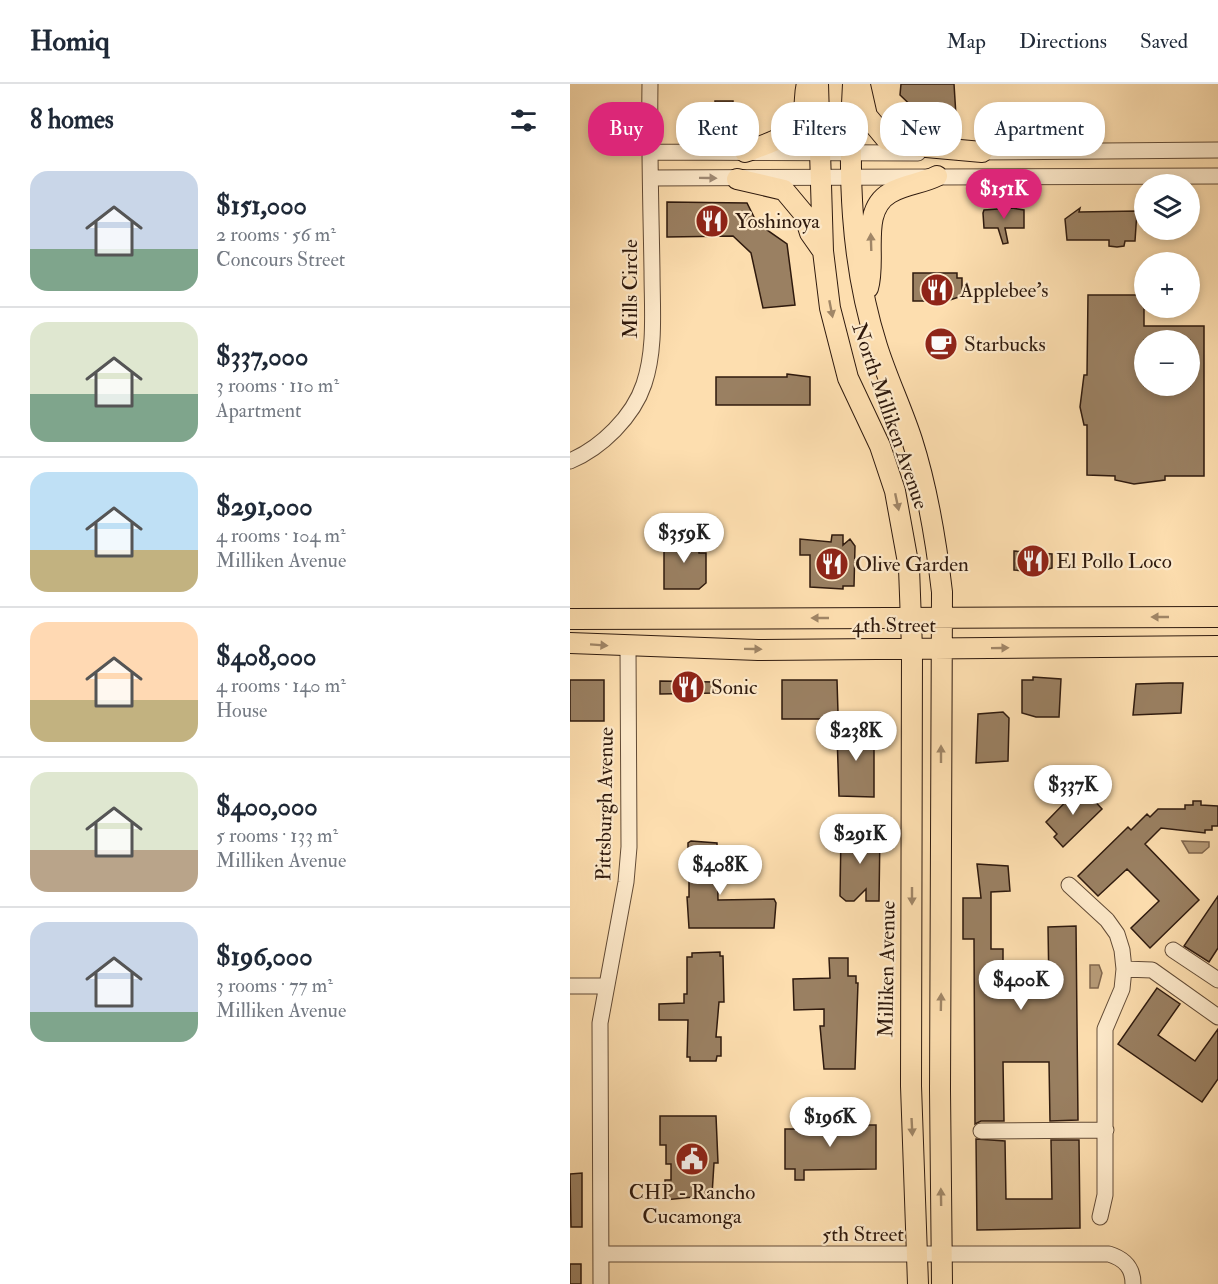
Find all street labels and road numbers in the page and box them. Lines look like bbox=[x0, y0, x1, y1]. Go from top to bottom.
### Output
street label: Mills Circle bbox=[617, 239, 644, 339]
street label: North Milliken Avenue bbox=[845, 319, 935, 513]
street label: 4th Street bbox=[852, 612, 936, 639]
street label: Pittsburgh Avenue bbox=[590, 727, 620, 881]
street label: Milliken Avenue bbox=[872, 900, 902, 1038]
street label: 5th Street bbox=[822, 1221, 904, 1248]

